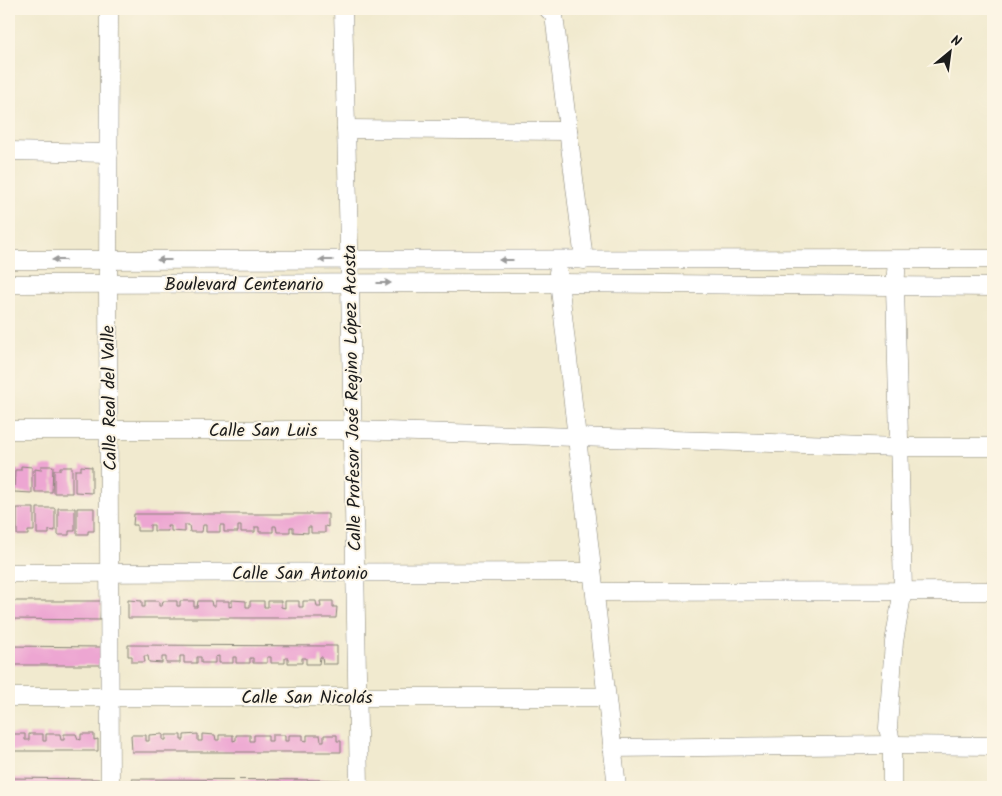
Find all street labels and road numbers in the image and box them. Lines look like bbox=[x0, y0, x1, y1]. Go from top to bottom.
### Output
street label: Calle Profesor José Regino López Acosta bbox=[336, 244, 371, 552]
street label: Boulevard Centenario bbox=[165, 271, 323, 300]
street label: Calle Real del Valle bbox=[95, 325, 126, 471]
street label: Calle San Luis bbox=[209, 417, 318, 446]
street label: Calle San Antonio bbox=[232, 560, 368, 589]
street label: Calle San Nicolás bbox=[241, 684, 373, 713]

